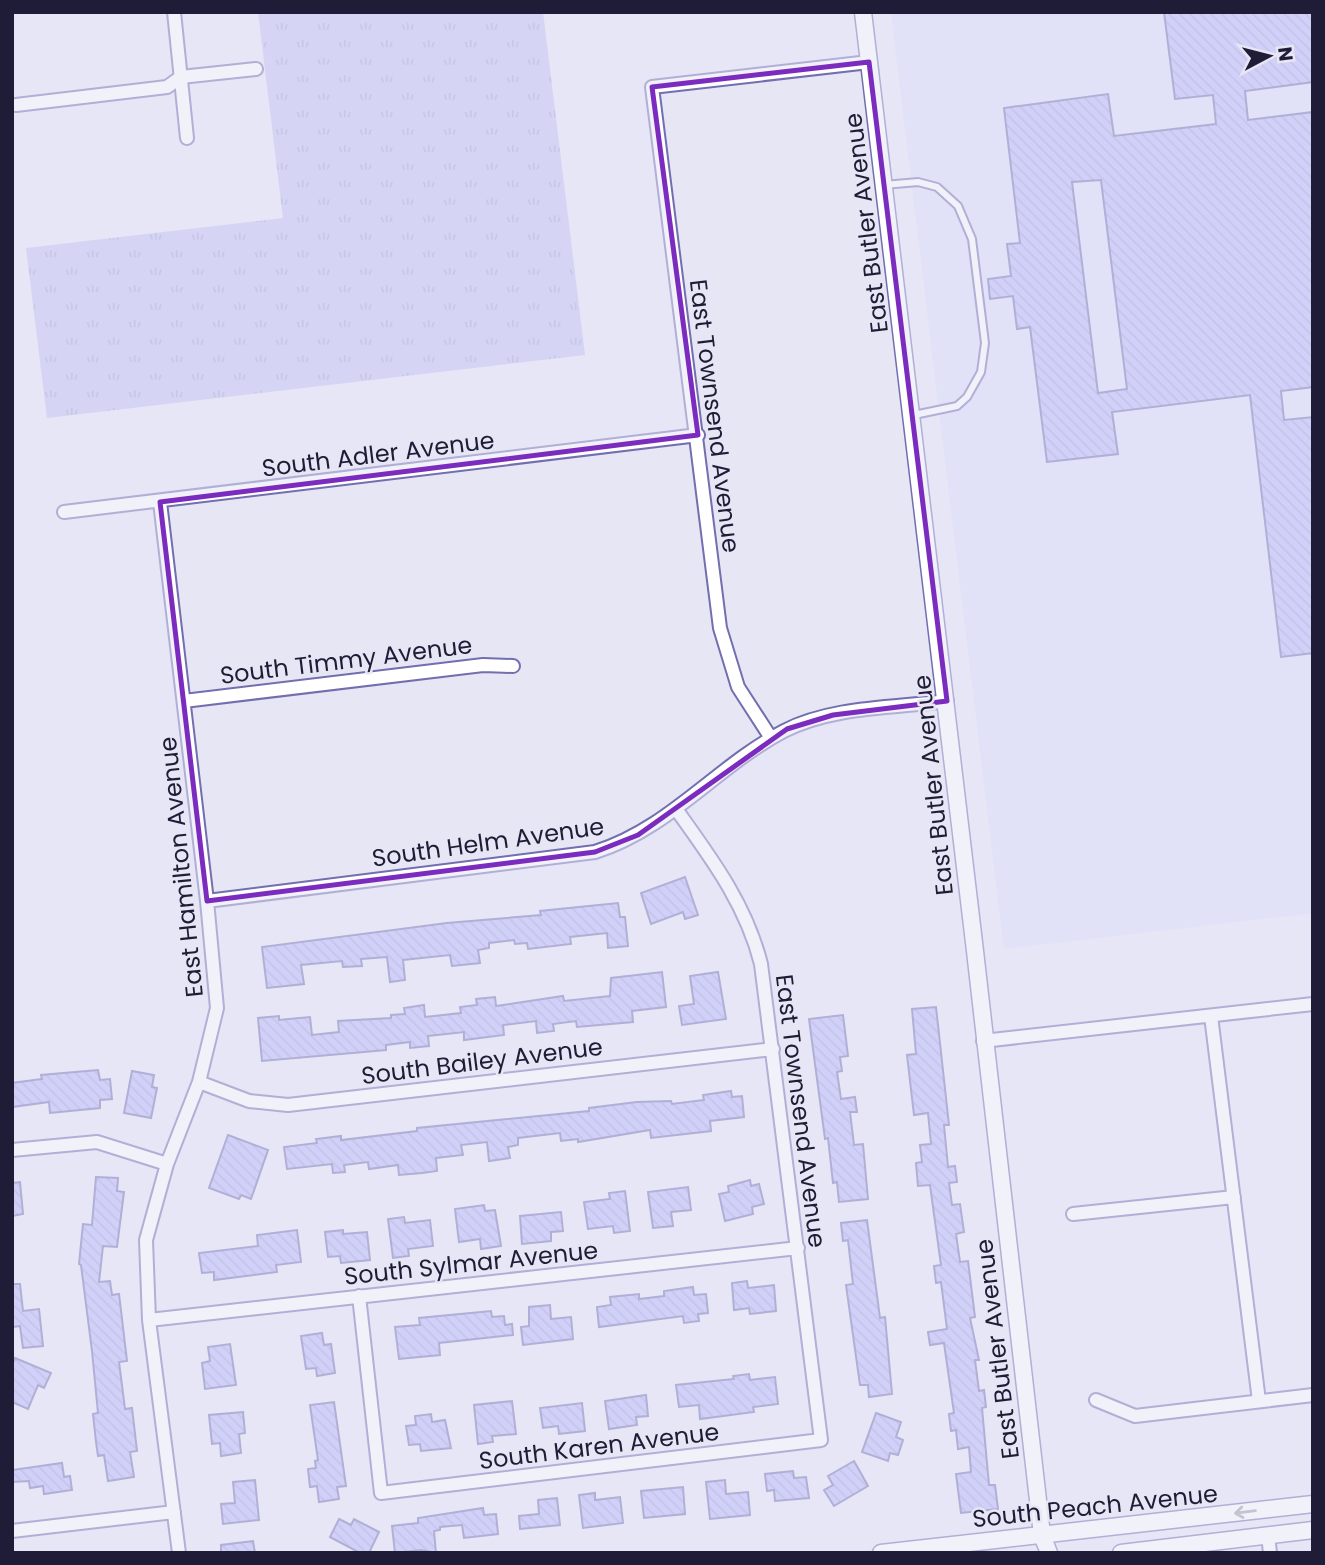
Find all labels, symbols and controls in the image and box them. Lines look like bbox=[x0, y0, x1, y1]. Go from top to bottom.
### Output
north arrow bbox=[1234, 21, 1304, 91]
text: N bbox=[1271, 45, 1300, 63]
street label: East Butler Avenue bbox=[836, 111, 896, 335]
street label: East Townsend Avenue bbox=[682, 277, 748, 555]
street label: South Adler Avenue bbox=[260, 423, 496, 485]
street label: South Timmy Avenue bbox=[218, 628, 474, 692]
street label: East Butler Avenue bbox=[905, 673, 961, 897]
street label: East Hamilton Avenue bbox=[151, 735, 211, 999]
street label: South Helm Avenue bbox=[370, 809, 606, 875]
street label: East Townsend Avenue bbox=[768, 972, 834, 1250]
street label: South Bailey Avenue bbox=[359, 1030, 605, 1092]
street label: South Sylmar Avenue bbox=[342, 1233, 600, 1293]
street label: East Butler Avenue bbox=[967, 1237, 1027, 1461]
street label: South Karen Avenue bbox=[477, 1415, 721, 1477]
street label: South Peach Avenue bbox=[971, 1477, 1219, 1535]
one-way arrow bbox=[1234, 1505, 1257, 1518]

